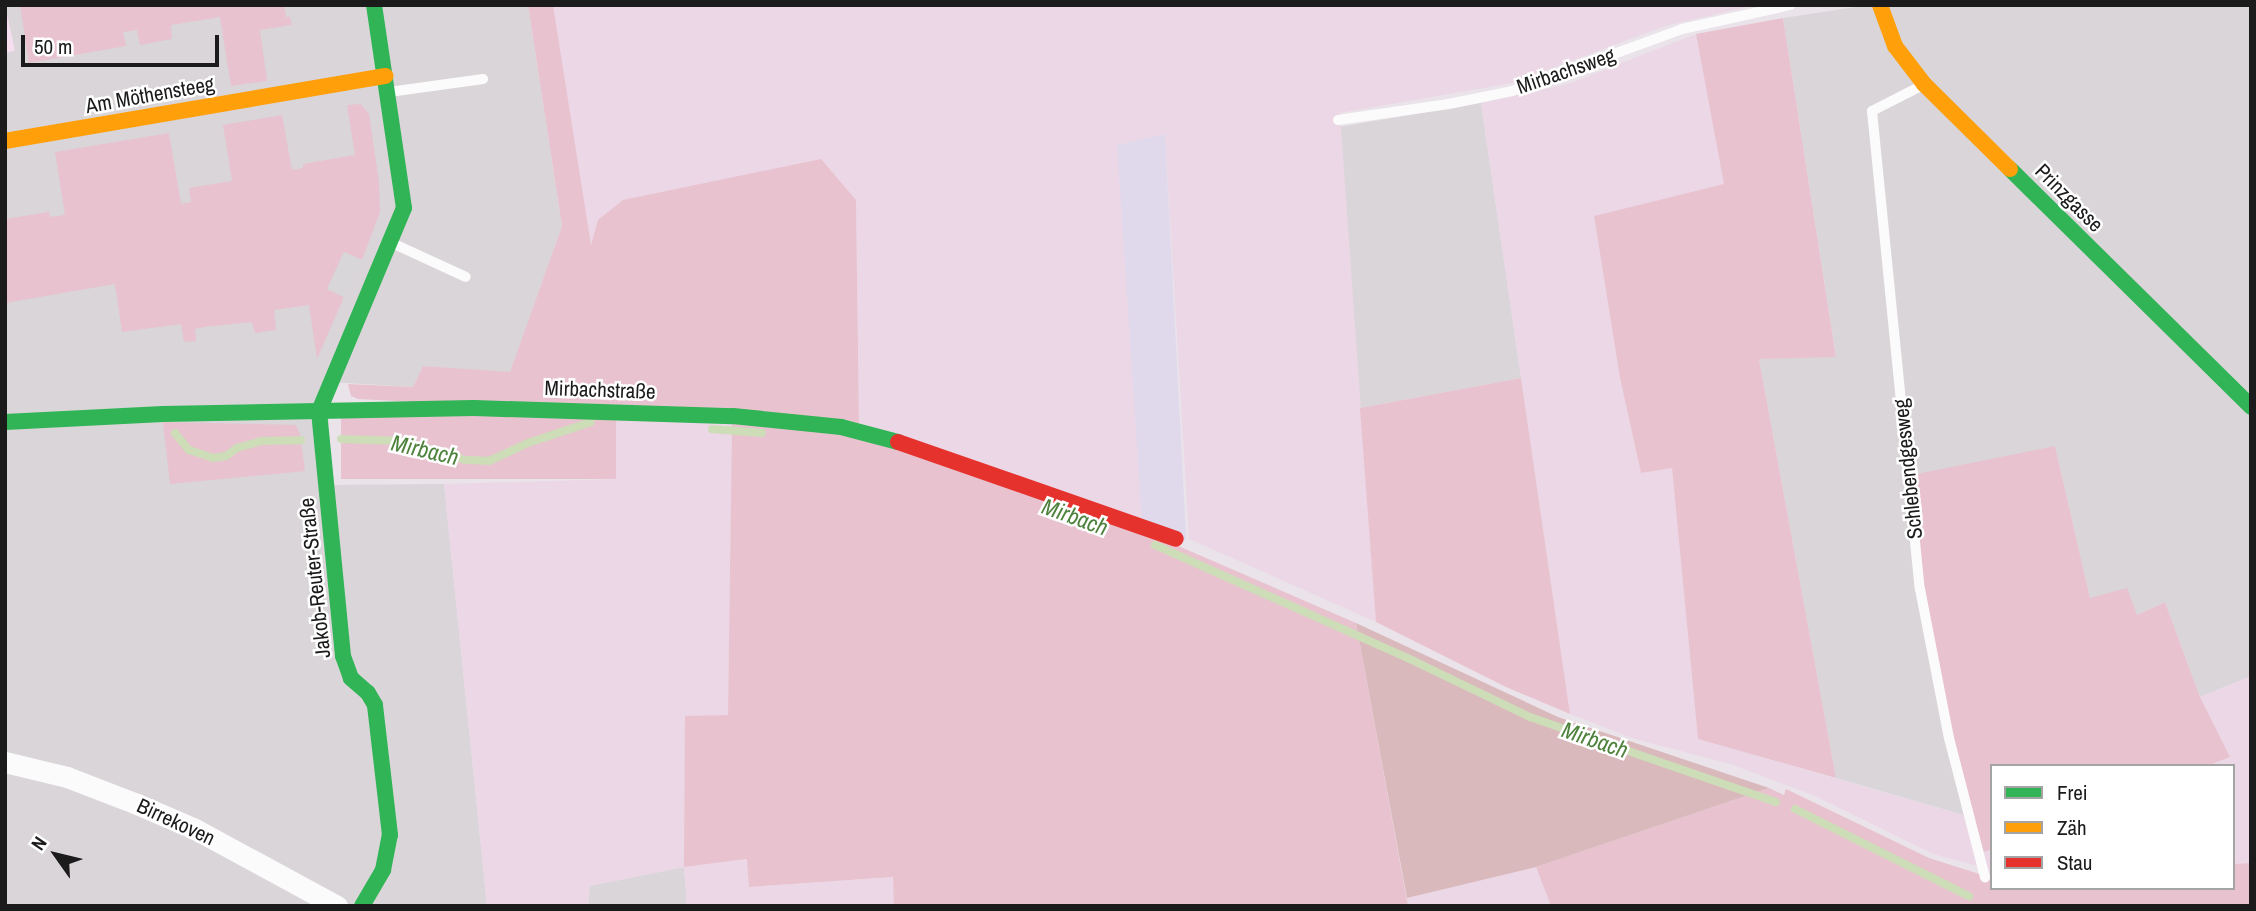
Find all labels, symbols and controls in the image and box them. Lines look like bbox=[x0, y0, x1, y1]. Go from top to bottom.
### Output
scale bar bbox=[24, 21, 222, 65]
text: 50 m bbox=[34, 32, 72, 61]
street label: Mirbachsweg bbox=[1513, 42, 1619, 100]
street label: Am Möthensteeg bbox=[84, 71, 216, 119]
street label: Prinzgasse bbox=[2030, 159, 2108, 237]
street label: Mirbachstraße bbox=[544, 375, 656, 405]
street label: Schlebendgesweg bbox=[1888, 398, 1928, 540]
water label: Mirbach bbox=[389, 429, 461, 471]
water label: Mirbach bbox=[1038, 492, 1112, 542]
street label: Jakob-Reuter-Straße bbox=[294, 497, 336, 659]
water label: Mirbach bbox=[1558, 716, 1632, 764]
legend bbox=[1990, 764, 2235, 890]
text: Frei bbox=[2057, 778, 2088, 807]
street label: Birrekoven bbox=[133, 793, 219, 851]
text: Zäh bbox=[2057, 813, 2087, 842]
north arrow bbox=[21, 820, 91, 890]
text: N bbox=[25, 831, 53, 855]
text: Stau bbox=[2057, 848, 2092, 877]

